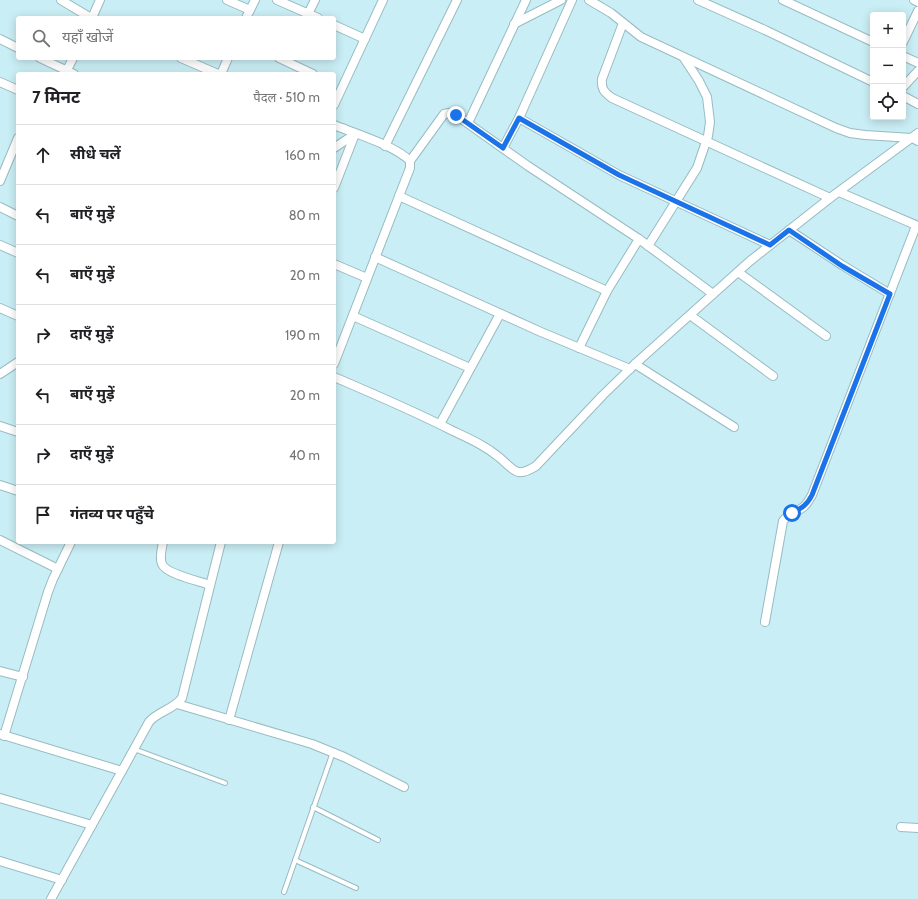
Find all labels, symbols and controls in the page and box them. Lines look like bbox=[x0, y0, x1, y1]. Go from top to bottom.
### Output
map controls bbox=[870, 12, 906, 120]
button: + bbox=[870, 12, 906, 48]
search box bbox=[16, 16, 336, 60]
icon: search bbox=[30, 27, 52, 49]
text: यहाँ खोजें bbox=[62, 28, 113, 46]
button: − bbox=[870, 48, 906, 84]
button: locate bbox=[870, 84, 906, 120]
text: 7 मिनट bbox=[32, 87, 80, 107]
text: पैदल · 510 m bbox=[253, 89, 320, 105]
route end bbox=[447, 106, 465, 124]
icon: ahead bbox=[32, 144, 54, 166]
text: सीधे चलें bbox=[70, 145, 121, 163]
text: 160 m bbox=[285, 147, 320, 163]
icon: left bbox=[32, 204, 54, 226]
text: बाएँ मुड़ें bbox=[70, 205, 115, 223]
text: 80 m bbox=[289, 207, 320, 223]
icon: left bbox=[32, 264, 54, 286]
text: बाएँ मुड़ें bbox=[70, 265, 115, 283]
text: 20 m bbox=[290, 267, 320, 283]
icon: right bbox=[32, 324, 54, 346]
text: दाएँ मुड़ें bbox=[70, 325, 114, 343]
text: 190 m bbox=[285, 327, 320, 343]
icon: left bbox=[32, 384, 54, 406]
text: बाएँ मुड़ें bbox=[70, 385, 115, 403]
text: 20 m bbox=[290, 387, 320, 403]
icon: right bbox=[32, 444, 54, 466]
text: दाएँ मुड़ें bbox=[70, 445, 114, 463]
text: 40 m bbox=[289, 447, 320, 463]
icon: arrive bbox=[32, 504, 54, 526]
route start bbox=[783, 504, 801, 522]
text: गंतव्य पर पहुँचे bbox=[70, 505, 154, 523]

